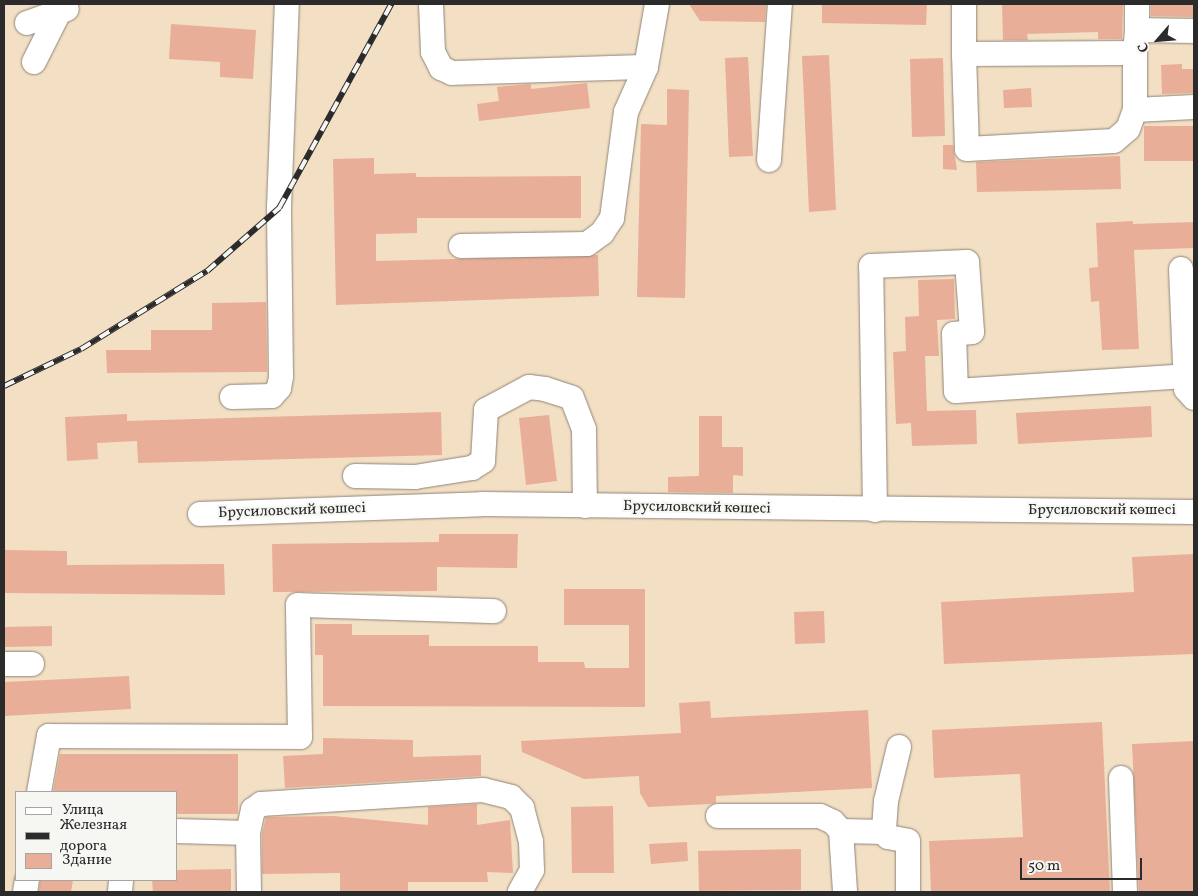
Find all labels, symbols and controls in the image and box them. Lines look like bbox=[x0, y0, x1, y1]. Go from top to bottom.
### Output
north arrow bbox=[1133, 15, 1183, 65]
text: С bbox=[1134, 39, 1155, 55]
street label: Брусиловский көшесі bbox=[623, 498, 771, 518]
street label: Брусиловский көшесі bbox=[218, 499, 366, 523]
street label: Брусиловский көшесі bbox=[1028, 502, 1176, 520]
legend bbox=[15, 791, 178, 881]
text: Улица bbox=[62, 800, 104, 821]
text: Железная дорога bbox=[60, 815, 127, 857]
scale bar bbox=[1023, 848, 1146, 880]
text: Здание bbox=[62, 850, 112, 871]
text: 50 m bbox=[1028, 856, 1060, 877]

